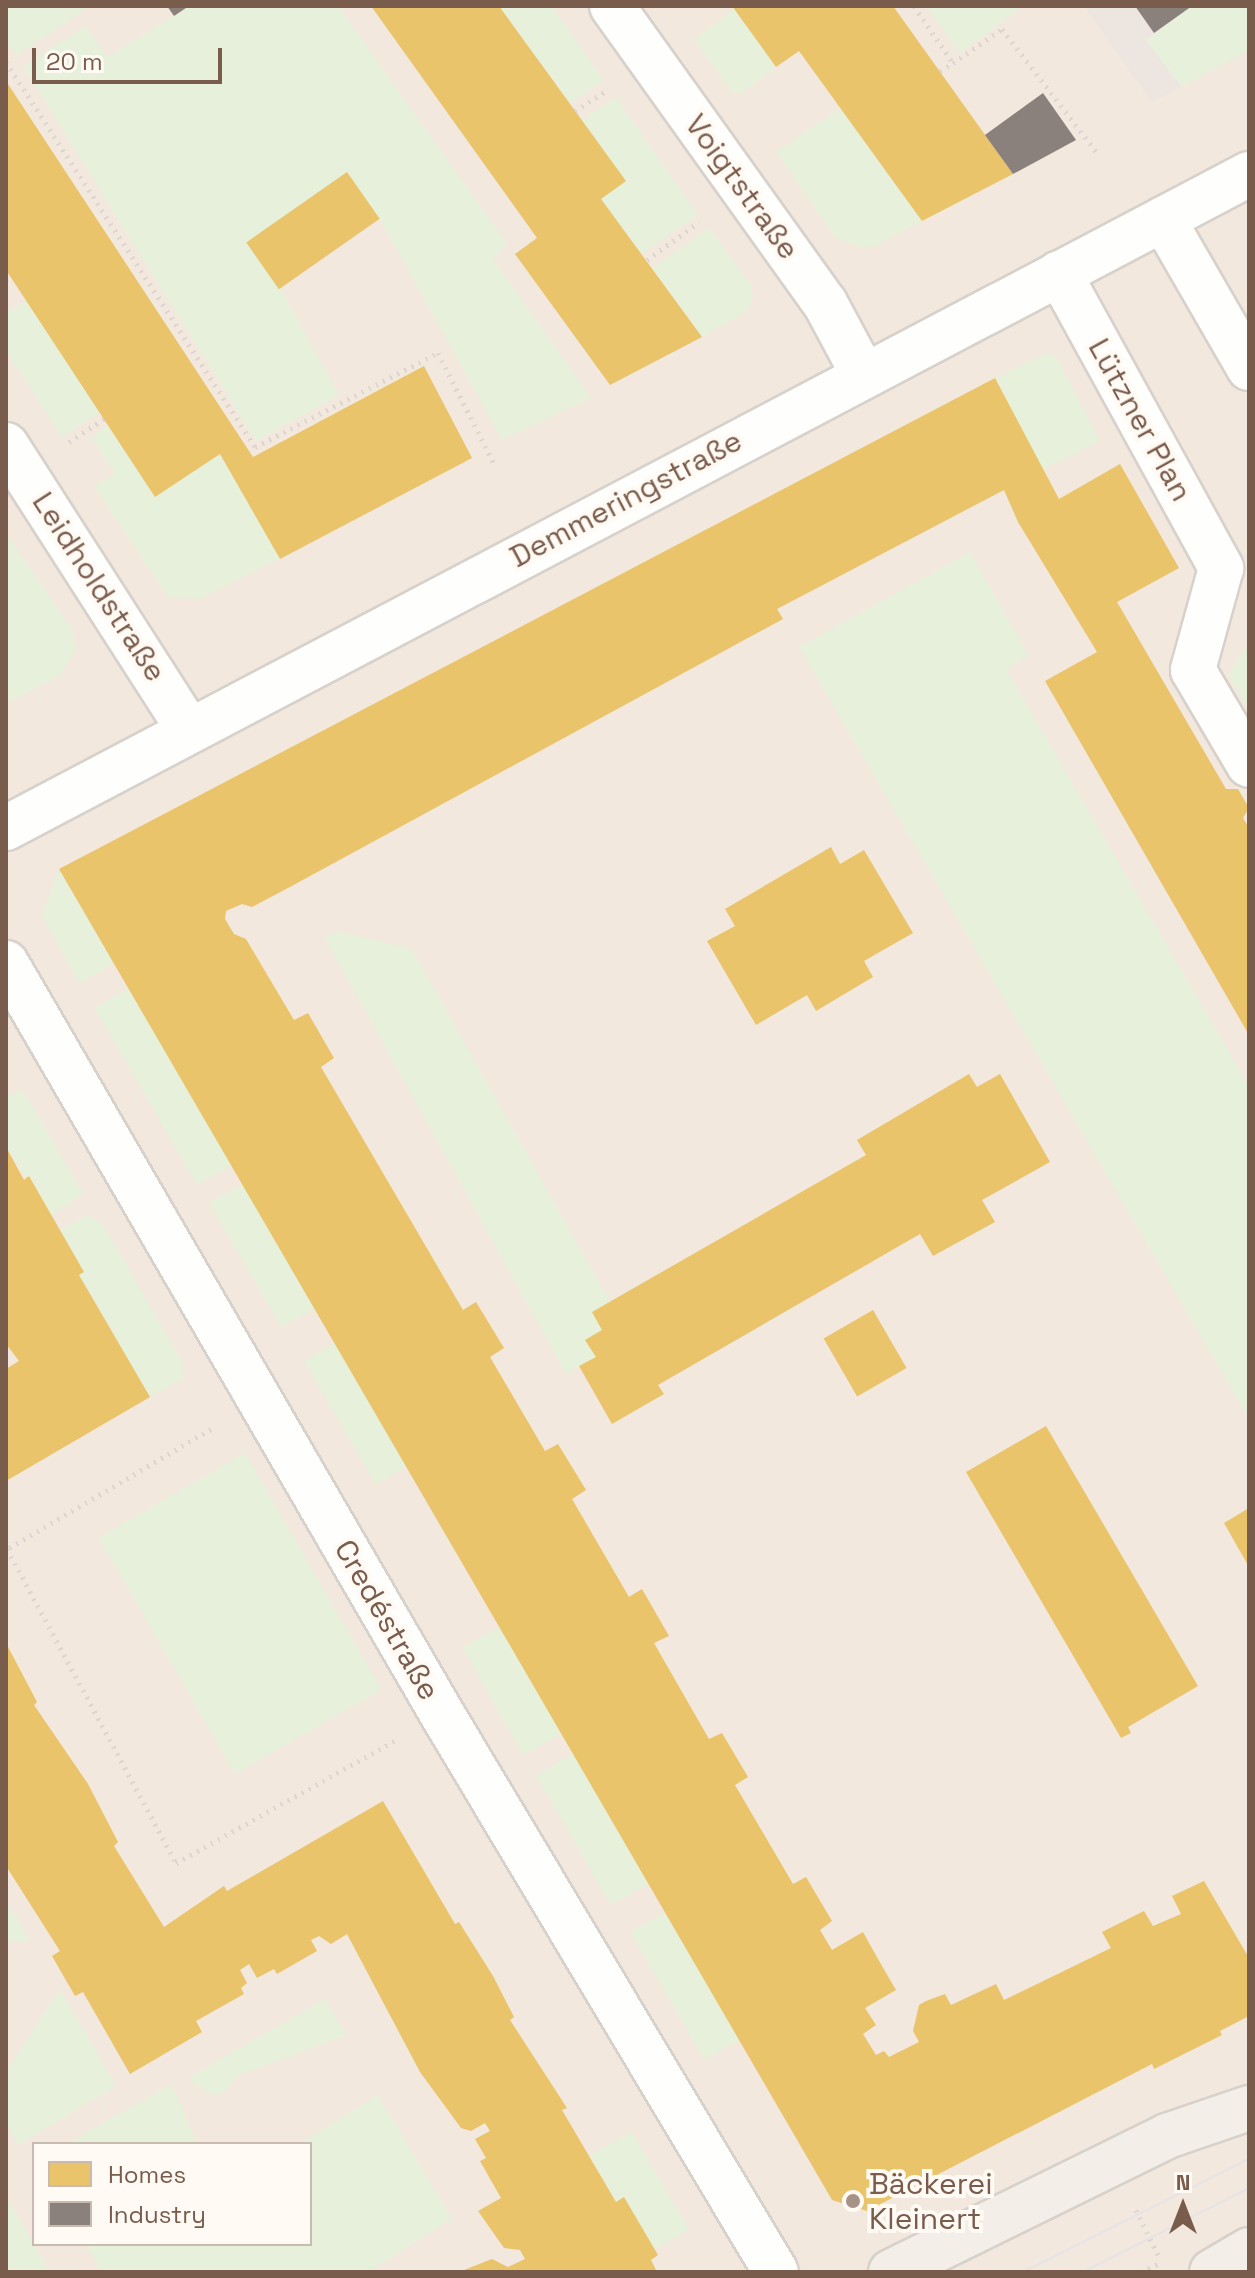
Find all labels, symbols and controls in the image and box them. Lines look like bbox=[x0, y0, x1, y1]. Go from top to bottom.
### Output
scale bar bbox=[36, 32, 226, 82]
text: 20 m bbox=[46, 46, 103, 77]
street label: Voigtstraße bbox=[677, 108, 807, 266]
street label: Lützner Plan bbox=[1081, 332, 1199, 508]
street label: Demmeringstraße bbox=[504, 423, 748, 575]
street label: Leidholdstraße bbox=[24, 486, 174, 688]
street label: Credéstraße bbox=[327, 1534, 447, 1706]
legend bbox=[32, 2142, 312, 2246]
text: Homes bbox=[108, 2159, 186, 2190]
place label: Bäckerei Kleinert bbox=[869, 2166, 993, 2236]
north arrow bbox=[1143, 2166, 1223, 2246]
text: N bbox=[1176, 2168, 1190, 2196]
marker: Bäckerei Kleinert bbox=[844, 2192, 862, 2210]
text: Industry bbox=[108, 2199, 206, 2230]

